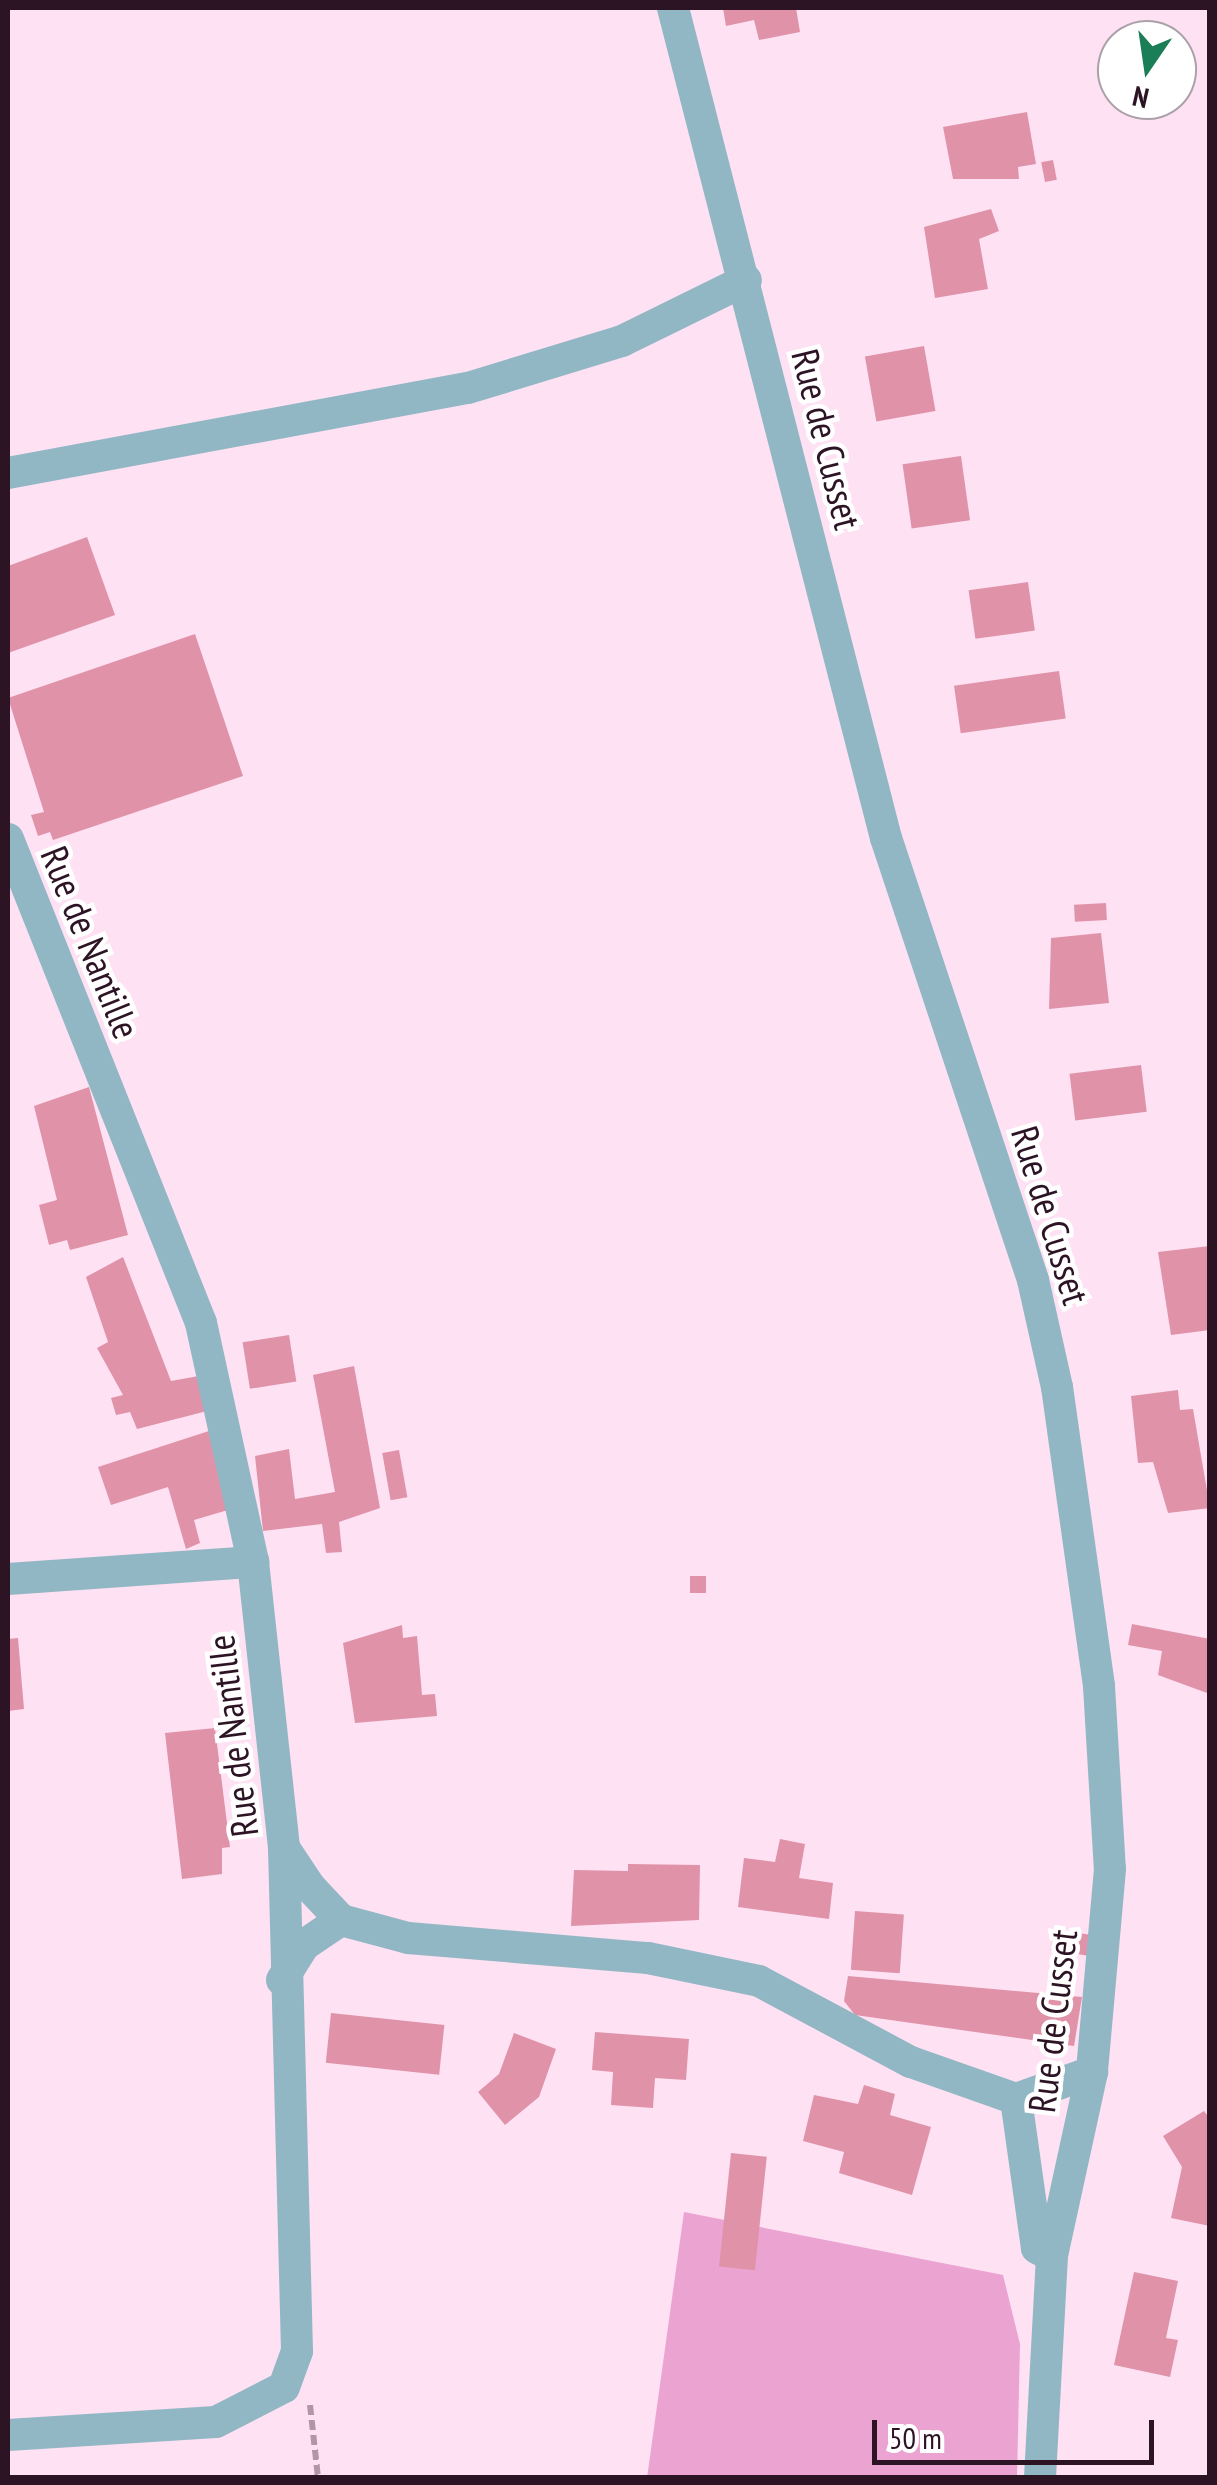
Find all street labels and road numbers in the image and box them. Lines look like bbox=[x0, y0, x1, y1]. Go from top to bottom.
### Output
street label: Rue de Cusset bbox=[783, 344, 871, 534]
street label: Rue de Nantille bbox=[32, 839, 150, 1045]
street label: Rue de Cusset bbox=[1002, 1120, 1100, 1310]
street label: Rue de Nantille bbox=[197, 1632, 267, 1840]
street label: Rue de Cusset bbox=[1018, 1927, 1086, 2115]

